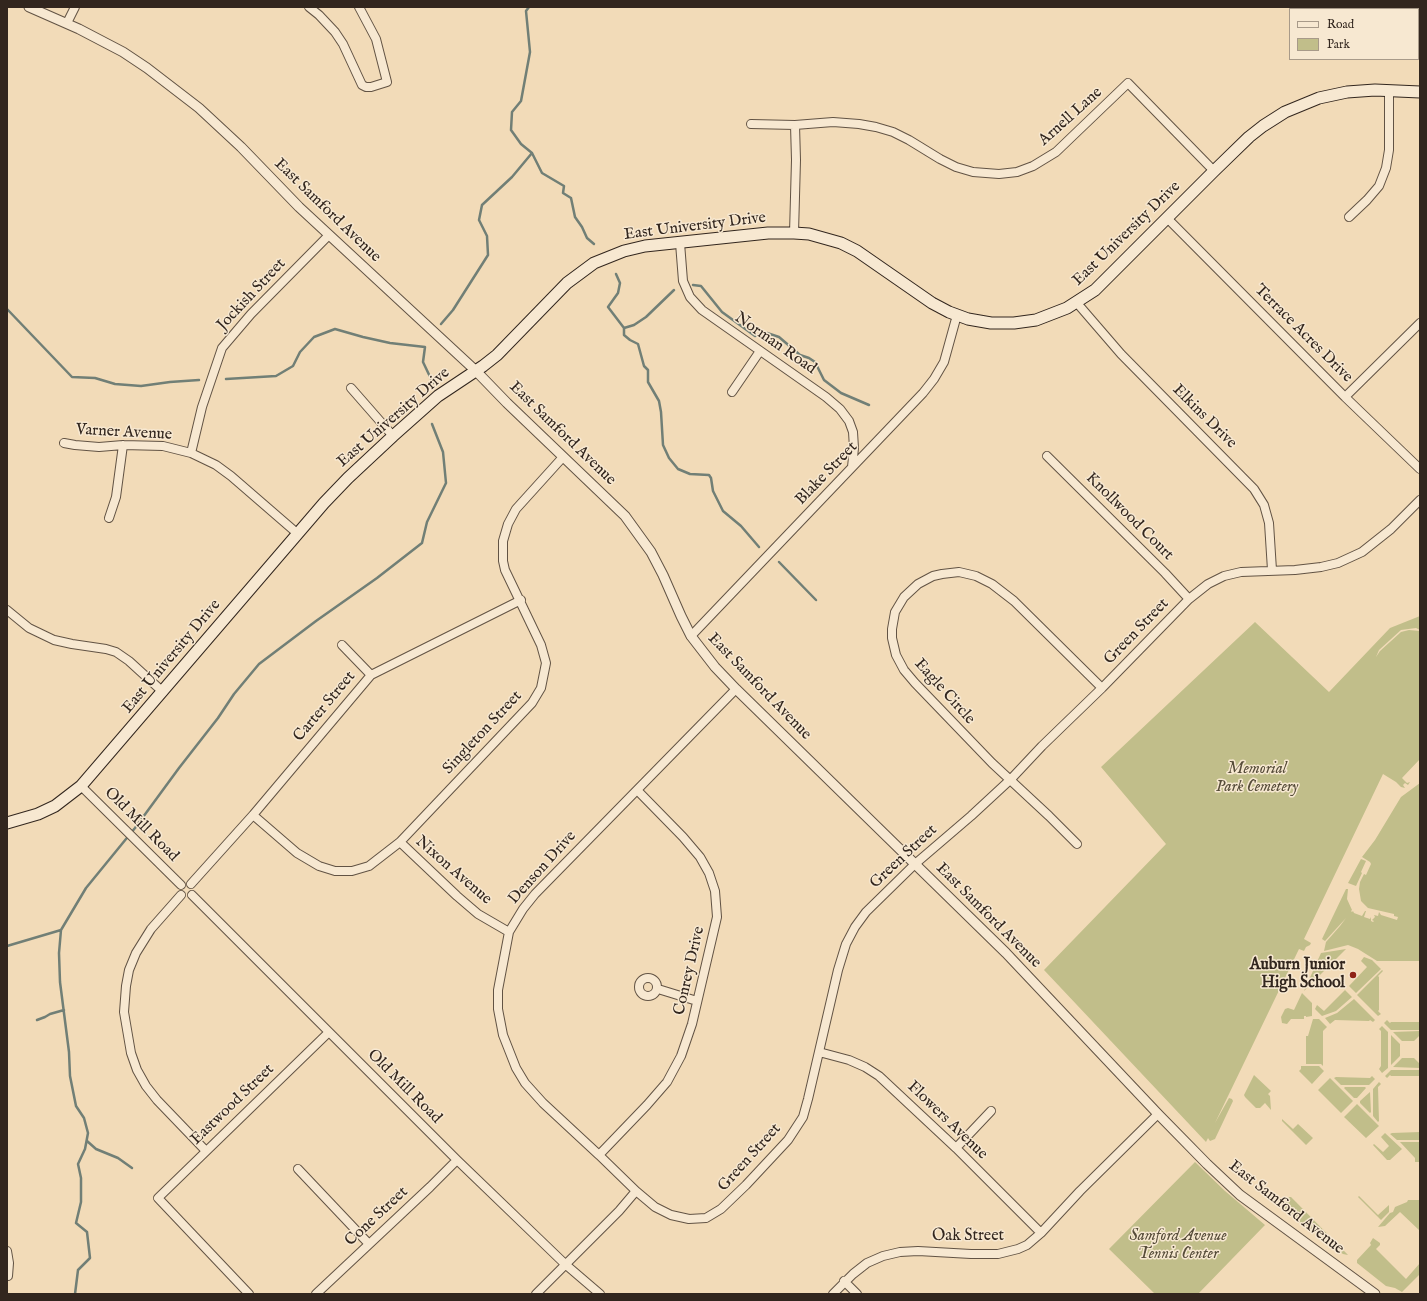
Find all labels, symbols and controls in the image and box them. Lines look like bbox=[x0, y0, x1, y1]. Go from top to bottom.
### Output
legend bbox=[1289, 8, 1419, 60]
text: Road bbox=[1327, 17, 1354, 32]
text: Park bbox=[1327, 37, 1350, 52]
street label: Arnell Lane bbox=[1035, 83, 1107, 151]
street label: East Samford Avenue bbox=[270, 155, 384, 267]
street label: East University Drive bbox=[1069, 178, 1185, 290]
street label: East University Drive bbox=[623, 209, 767, 245]
street label: Jockish Street bbox=[214, 255, 290, 335]
street label: Terrace Acres Drive bbox=[1250, 281, 1356, 387]
street label: Norman Road bbox=[730, 309, 820, 379]
street label: East University Drive bbox=[334, 364, 454, 472]
street label: East Samford Avenue bbox=[505, 378, 619, 490]
street label: Elkins Drive bbox=[1168, 381, 1240, 453]
street label: Varner Avenue bbox=[75, 421, 173, 445]
street label: Blake Street bbox=[792, 438, 862, 510]
street label: Knollwood Court bbox=[1081, 469, 1177, 565]
street label: Green Street bbox=[1101, 595, 1173, 669]
street label: East University Drive bbox=[119, 596, 225, 718]
street label: East Samford Avenue bbox=[703, 630, 815, 744]
street label: Eagle Circle bbox=[909, 655, 979, 729]
street label: Carter Street bbox=[290, 668, 360, 746]
street label: Singleton Street bbox=[439, 687, 527, 779]
park label: Memorial Park Cemetery bbox=[1216, 760, 1298, 798]
street label: Old Mill Road bbox=[100, 784, 182, 866]
street label: Green Street bbox=[866, 821, 942, 893]
street label: Denson Drive bbox=[505, 827, 581, 909]
street label: Nixon Avenue bbox=[411, 833, 495, 909]
street label: East Samford Avenue bbox=[931, 859, 1045, 973]
street label: Conrey Drive bbox=[670, 925, 710, 1017]
place label: Auburn Junior High School bbox=[1250, 956, 1345, 994]
marker: Auburn Junior High School bbox=[1348, 970, 1358, 980]
street label: Old Mill Road bbox=[363, 1046, 445, 1128]
street label: Eastwood Street bbox=[187, 1060, 279, 1150]
street label: Flowers Avenue bbox=[903, 1078, 991, 1164]
street label: Green Street bbox=[714, 1120, 786, 1196]
street label: East Samford Avenue bbox=[1224, 1157, 1348, 1259]
street label: Cone Street bbox=[342, 1183, 412, 1251]
street label: Oak Street bbox=[932, 1227, 1004, 1247]
park label: Samford Avenue Tennis Center bbox=[1129, 1227, 1227, 1265]

